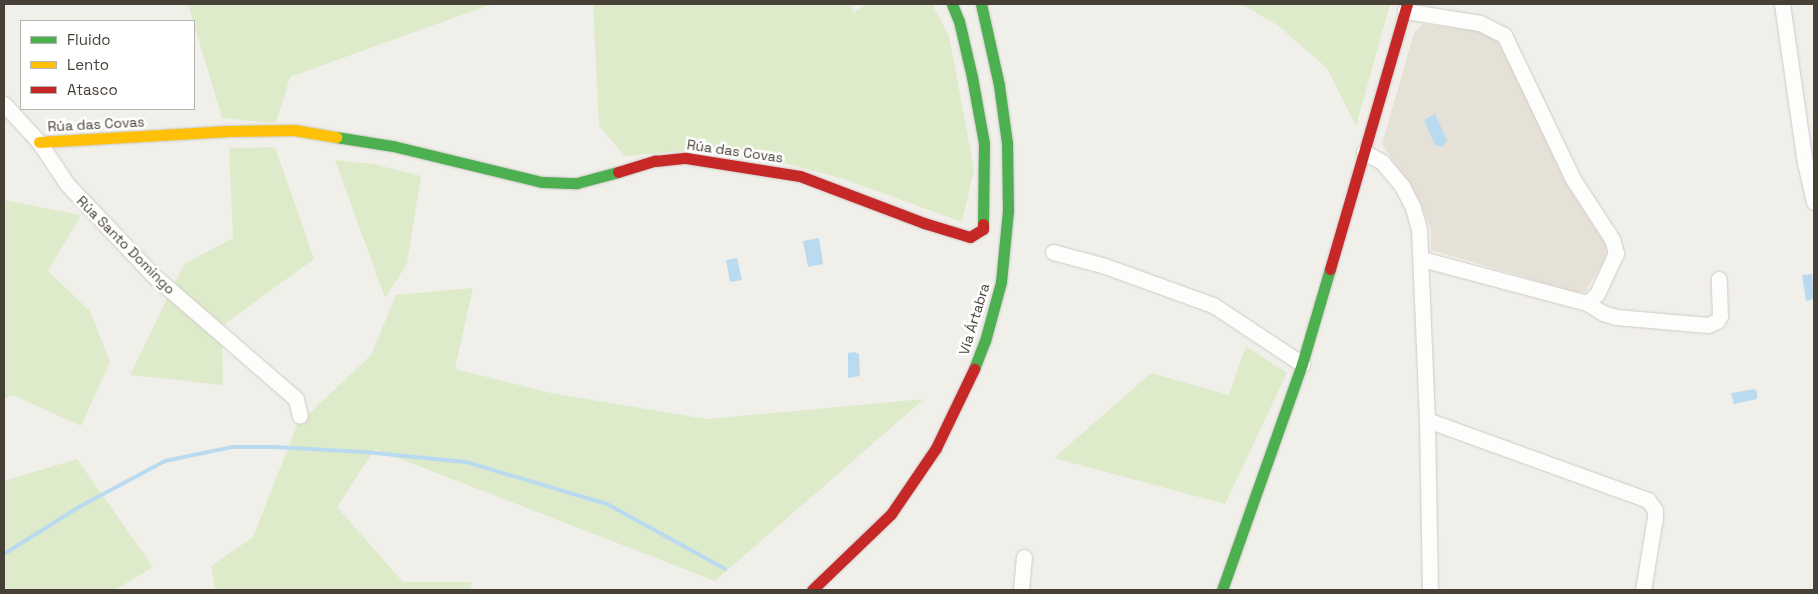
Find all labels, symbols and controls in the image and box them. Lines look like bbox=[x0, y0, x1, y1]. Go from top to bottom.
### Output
legend bbox=[20, 20, 195, 110]
text: Fluido bbox=[67, 30, 111, 49]
text: Lento bbox=[67, 55, 109, 74]
text: Atasco bbox=[67, 80, 118, 99]
street label: Rúa das Covas bbox=[47, 113, 145, 135]
street label: Rúa das Covas bbox=[686, 136, 784, 166]
street label: Rúa Santo Domingo bbox=[73, 192, 179, 298]
street label: Vía Ártabra bbox=[955, 281, 993, 357]

